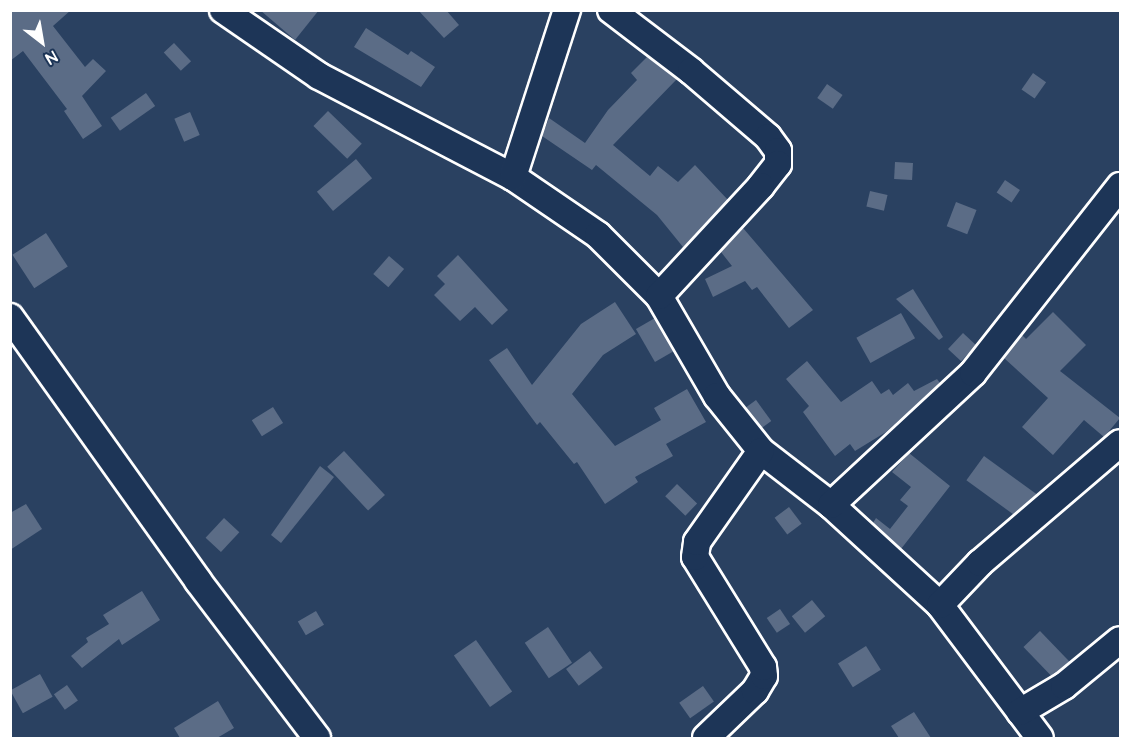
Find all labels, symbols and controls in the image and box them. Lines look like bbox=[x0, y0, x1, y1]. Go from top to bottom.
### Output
north arrow bbox=[12, 12, 72, 72]
text: N bbox=[41, 45, 61, 69]

